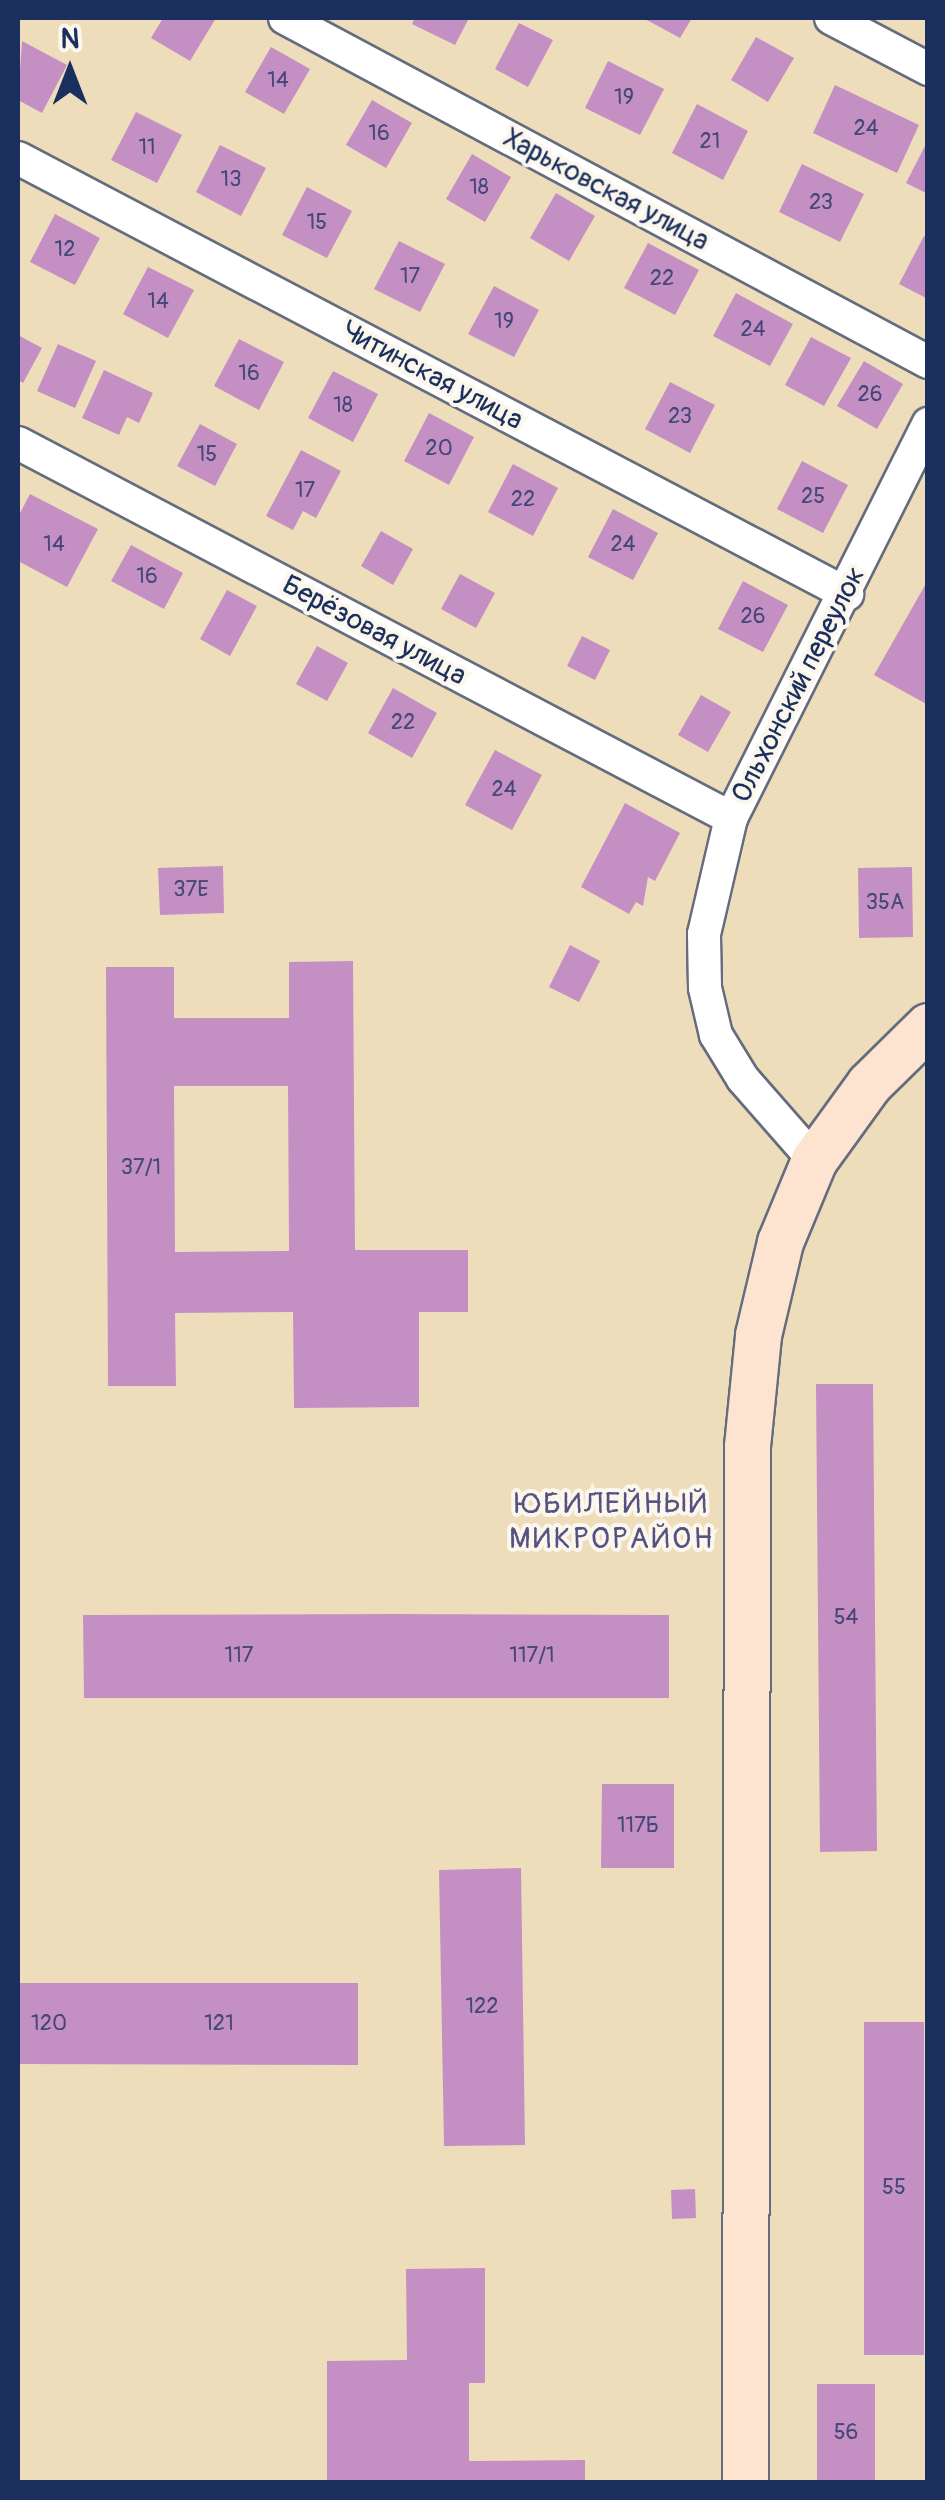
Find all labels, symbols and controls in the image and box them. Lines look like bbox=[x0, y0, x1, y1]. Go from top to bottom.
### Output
north arrow bbox=[20, 20, 120, 120]
text: N bbox=[61, 22, 79, 57]
house number: 14 bbox=[267, 68, 289, 94]
house number: 19 bbox=[614, 85, 634, 111]
house number: 24 bbox=[853, 116, 879, 142]
house number: 16 bbox=[368, 121, 390, 147]
street label: Харьковская улица bbox=[497, 122, 715, 258]
house number: 21 bbox=[700, 129, 720, 155]
house number: 11 bbox=[138, 135, 156, 161]
house number: 13 bbox=[221, 167, 241, 193]
house number: 18 bbox=[469, 175, 489, 201]
house number: 23 bbox=[809, 190, 833, 216]
house number: 15 bbox=[307, 210, 327, 236]
house number: 12 bbox=[55, 237, 75, 263]
house number: 17 bbox=[400, 264, 420, 290]
house number: 22 bbox=[650, 266, 674, 292]
house number: 14 bbox=[147, 289, 169, 315]
house number: 19 bbox=[494, 309, 514, 335]
street label: Читинская улица bbox=[336, 314, 528, 438]
house number: 24 bbox=[740, 317, 766, 343]
house number: 16 bbox=[238, 361, 260, 387]
house number: 26 bbox=[857, 382, 883, 408]
house number: 18 bbox=[333, 393, 353, 419]
house number: 23 bbox=[668, 404, 692, 430]
house number: 20 bbox=[425, 436, 453, 462]
house number: 15 bbox=[197, 442, 217, 468]
house number: 17 bbox=[295, 478, 315, 504]
house number: 25 bbox=[801, 484, 825, 510]
house number: 22 bbox=[511, 487, 535, 513]
house number: 14 bbox=[43, 532, 65, 558]
house number: 24 bbox=[610, 532, 636, 558]
street label: Ольхонский переулок bbox=[725, 561, 873, 809]
house number: 16 bbox=[136, 564, 158, 590]
street label: Берёзовая улица bbox=[276, 568, 472, 694]
house number: 26 bbox=[740, 604, 766, 630]
house number: 22 bbox=[391, 710, 415, 736]
house number: 24 bbox=[491, 777, 517, 803]
house number: 37Е bbox=[173, 877, 209, 903]
house number: 35А bbox=[866, 890, 904, 916]
house number: 37/1 bbox=[121, 1155, 161, 1181]
district label: ЮБИЛЕЙНЫЙ МИКРОРАЙОН bbox=[509, 1486, 715, 1556]
house number: 54 bbox=[834, 1605, 858, 1631]
house number: 117 bbox=[225, 1643, 253, 1669]
house number: 117/1 bbox=[509, 1643, 555, 1669]
house number: 117Б bbox=[617, 1813, 659, 1839]
house number: 122 bbox=[465, 1994, 499, 2020]
house number: 120 bbox=[31, 2011, 67, 2037]
house number: 121 bbox=[204, 2011, 234, 2037]
house number: 55 bbox=[882, 2175, 906, 2201]
house number: 56 bbox=[834, 2420, 858, 2446]

